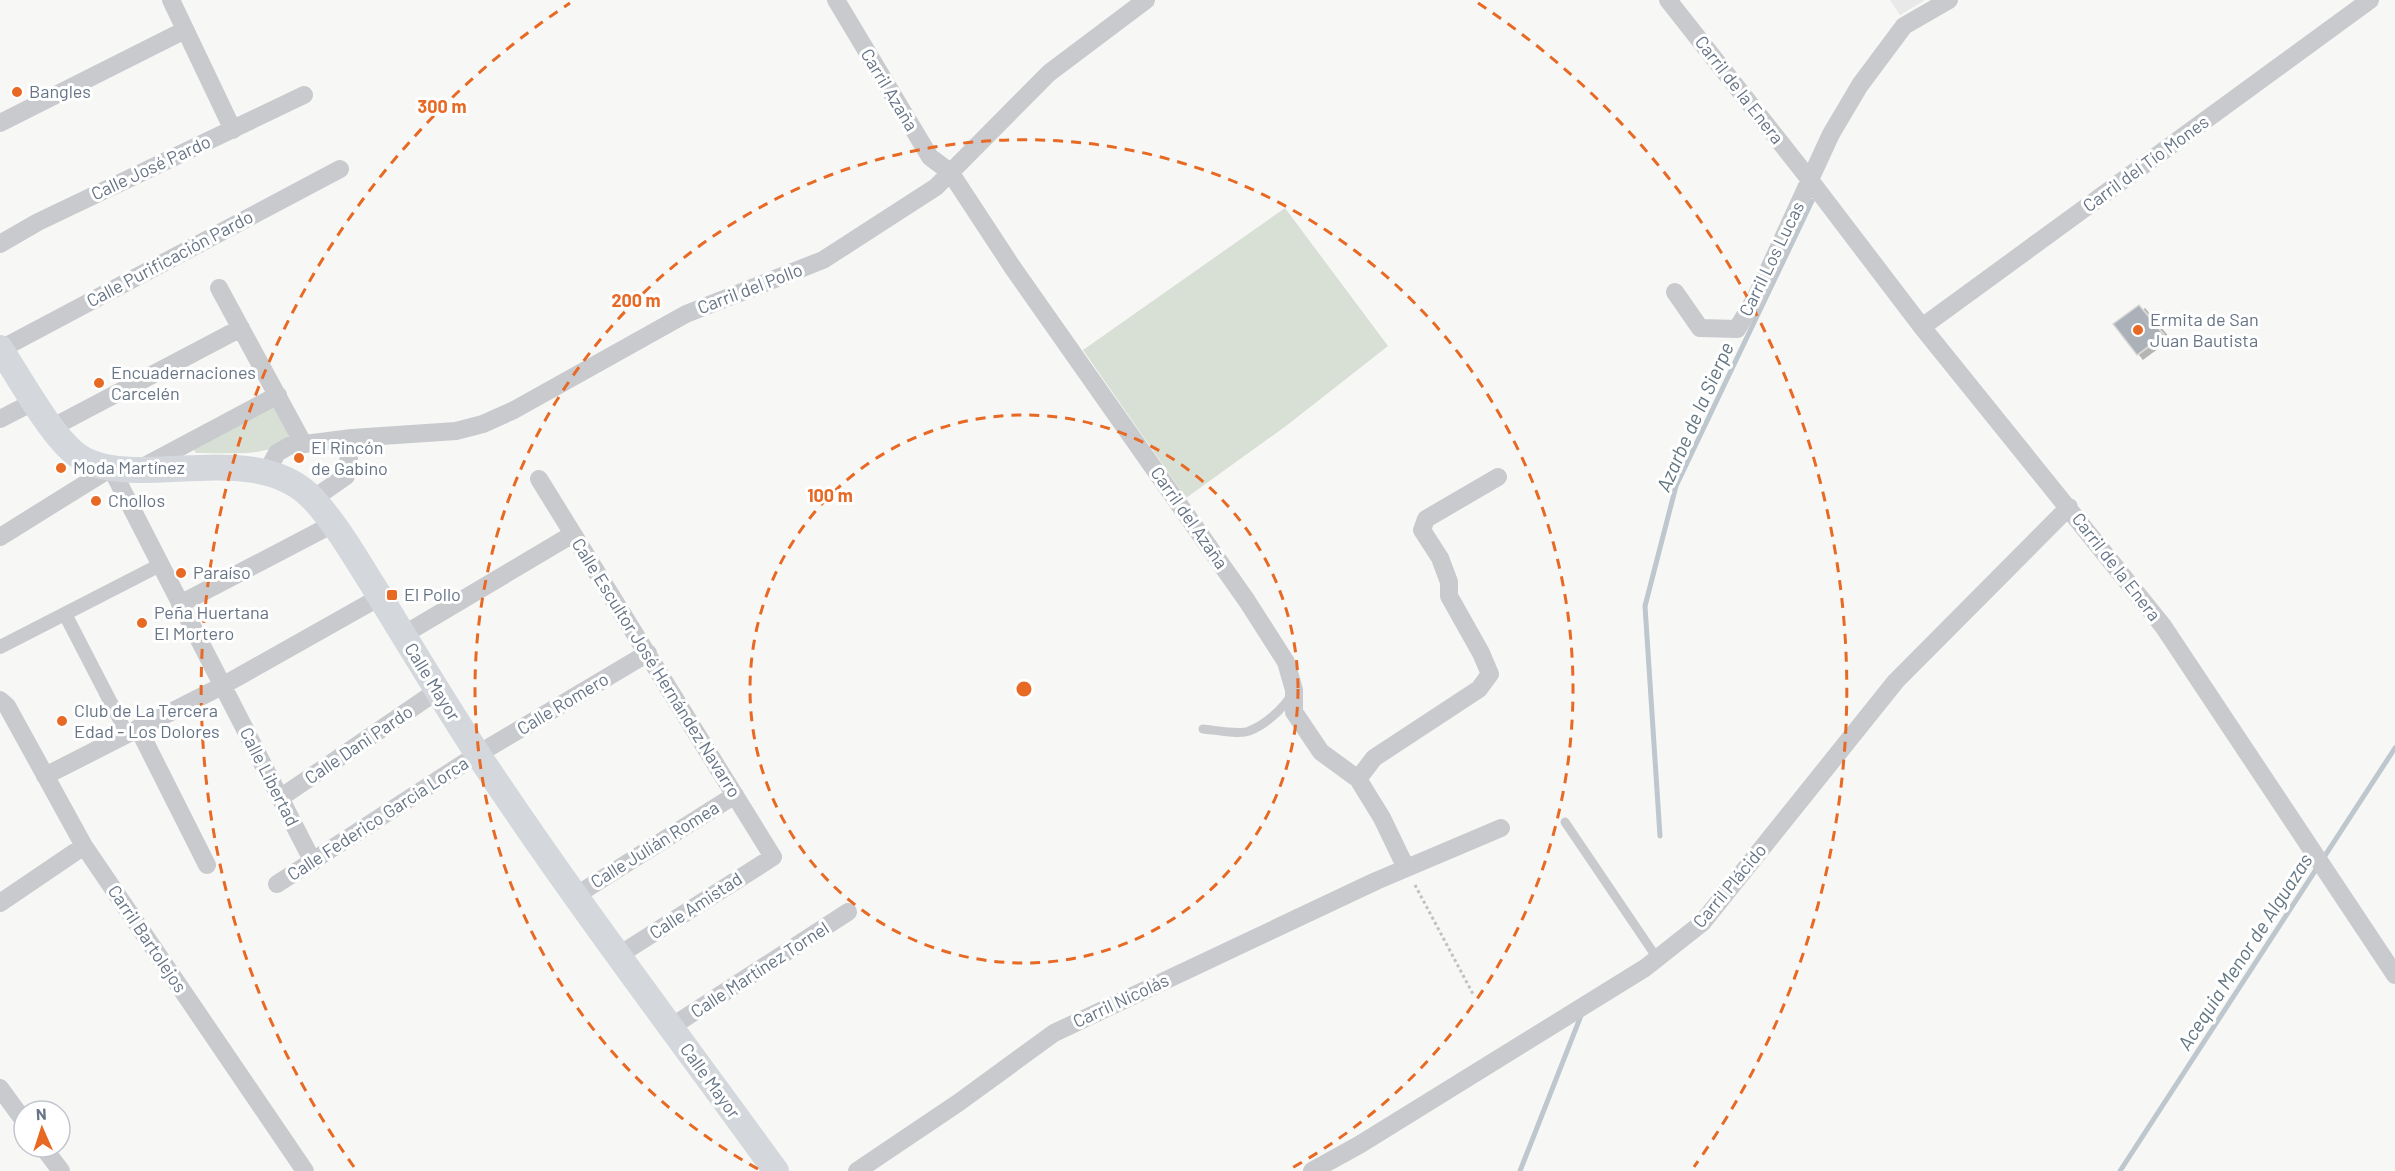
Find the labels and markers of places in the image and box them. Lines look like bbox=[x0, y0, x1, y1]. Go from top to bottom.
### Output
place label: Bangles bbox=[29, 80, 91, 102]
marker: Bangles bbox=[10, 85, 24, 99]
place label: Ermita de San Juan Bautista bbox=[2150, 308, 2259, 351]
marker: Ermita de San Juan Bautista bbox=[2131, 323, 2145, 337]
place label: Encuadernaciones Carcelén bbox=[111, 361, 256, 404]
marker: Encuadernaciones Carcelén bbox=[92, 376, 106, 390]
place label: El Rincón de Gabino bbox=[311, 436, 388, 479]
marker: El Rincón de Gabino bbox=[292, 451, 306, 465]
place label: Moda Martínez bbox=[73, 456, 185, 478]
marker: Moda Martínez bbox=[54, 461, 68, 475]
place label: Chollos bbox=[108, 489, 165, 511]
marker: Chollos bbox=[89, 494, 103, 508]
place label: Paraíso bbox=[193, 561, 251, 583]
marker: Paraíso bbox=[174, 566, 188, 580]
place label: El Pollo bbox=[404, 583, 461, 605]
marker: El Pollo bbox=[385, 588, 399, 602]
place label: Peña Huertana El Mortero bbox=[154, 601, 269, 644]
marker: Peña Huertana El Mortero bbox=[135, 616, 149, 630]
centre of rings bbox=[1014, 679, 1034, 699]
place label: Club de La Tercera Edad - Los Dolores bbox=[74, 699, 220, 742]
marker: Club de La Tercera Edad - Los Dolores bbox=[55, 714, 69, 728]

